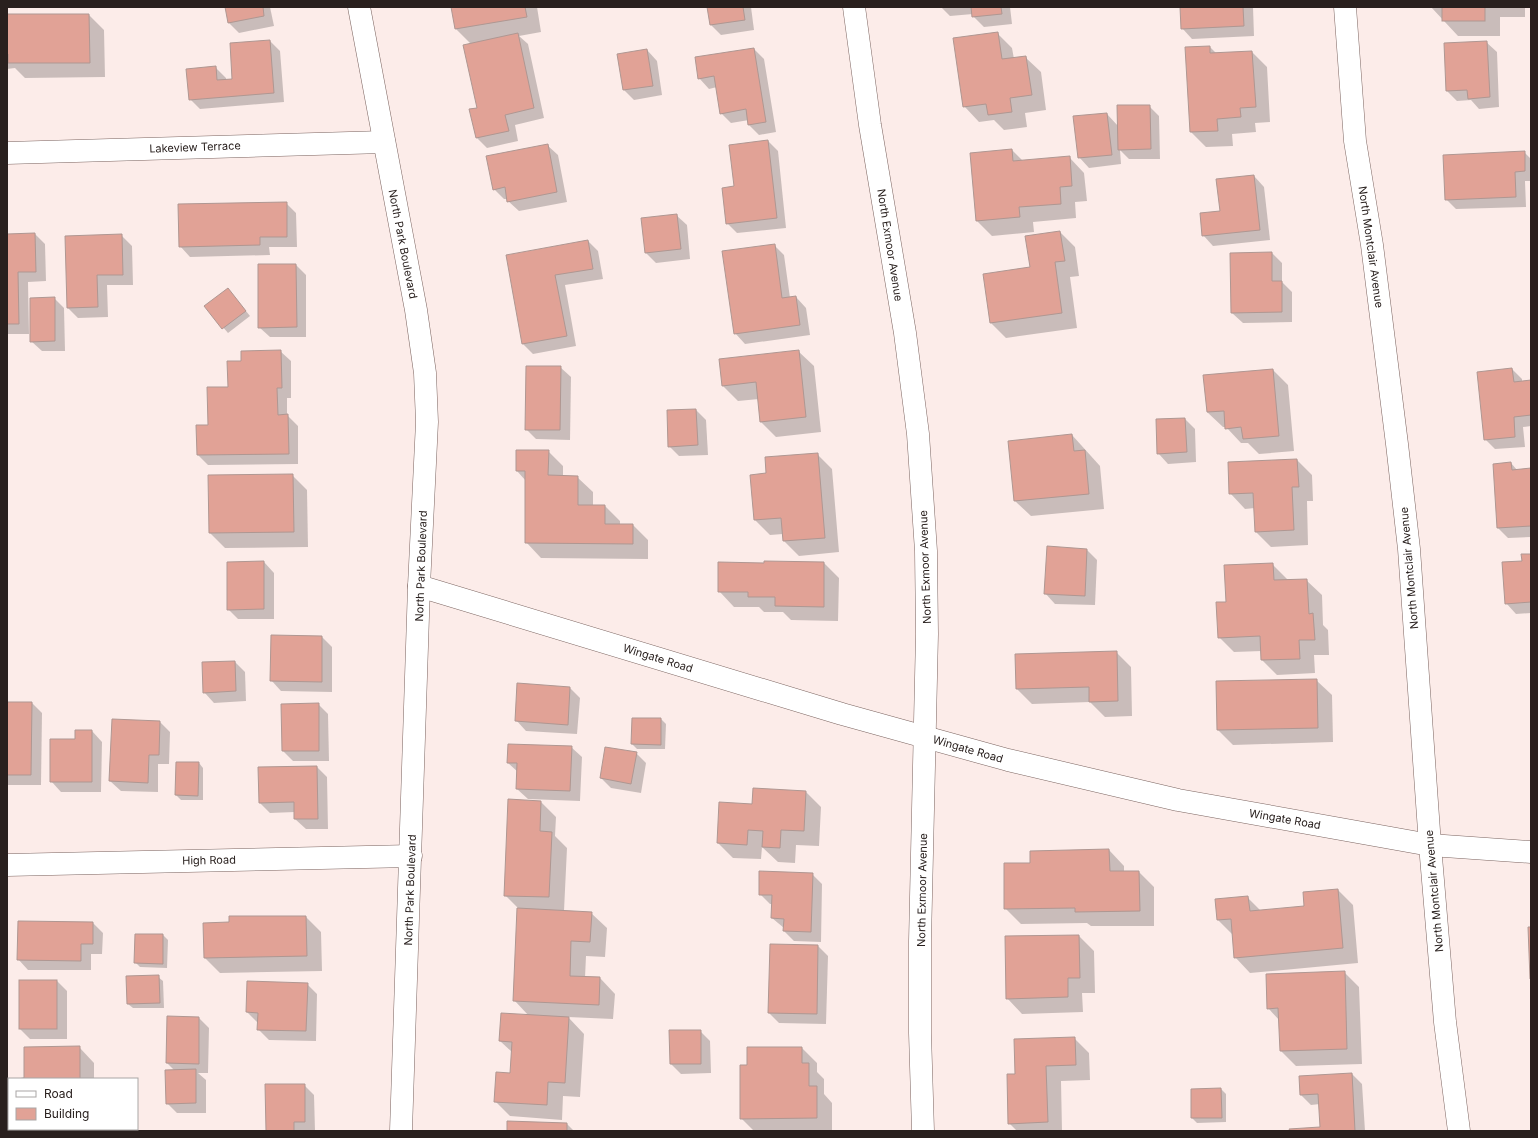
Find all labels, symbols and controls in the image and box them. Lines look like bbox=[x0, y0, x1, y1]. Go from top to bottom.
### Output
street label: Lakeview Terrace bbox=[149, 138, 241, 156]
street label: North Montclair Avenue bbox=[1356, 185, 1386, 309]
street label: North Park Boulevard bbox=[386, 188, 420, 300]
street label: North Exmoor Avenue bbox=[874, 188, 906, 302]
street label: North Montclair Avenue bbox=[1397, 506, 1421, 630]
street label: North Park Boulevard bbox=[412, 510, 430, 622]
street label: North Exmoor Avenue bbox=[916, 510, 934, 624]
street label: Wingate Road bbox=[621, 641, 695, 675]
street label: Wingate Road bbox=[931, 732, 1005, 766]
street label: Wingate Road bbox=[1248, 806, 1322, 832]
street label: North Montclair Avenue bbox=[1422, 829, 1446, 953]
street label: North Exmoor Avenue bbox=[914, 833, 930, 947]
street label: North Park Boulevard bbox=[401, 834, 419, 946]
street label: High Road bbox=[182, 853, 236, 867]
legend bbox=[8, 1078, 138, 1130]
text: Road bbox=[44, 1086, 73, 1101]
text: Building bbox=[44, 1106, 89, 1121]

